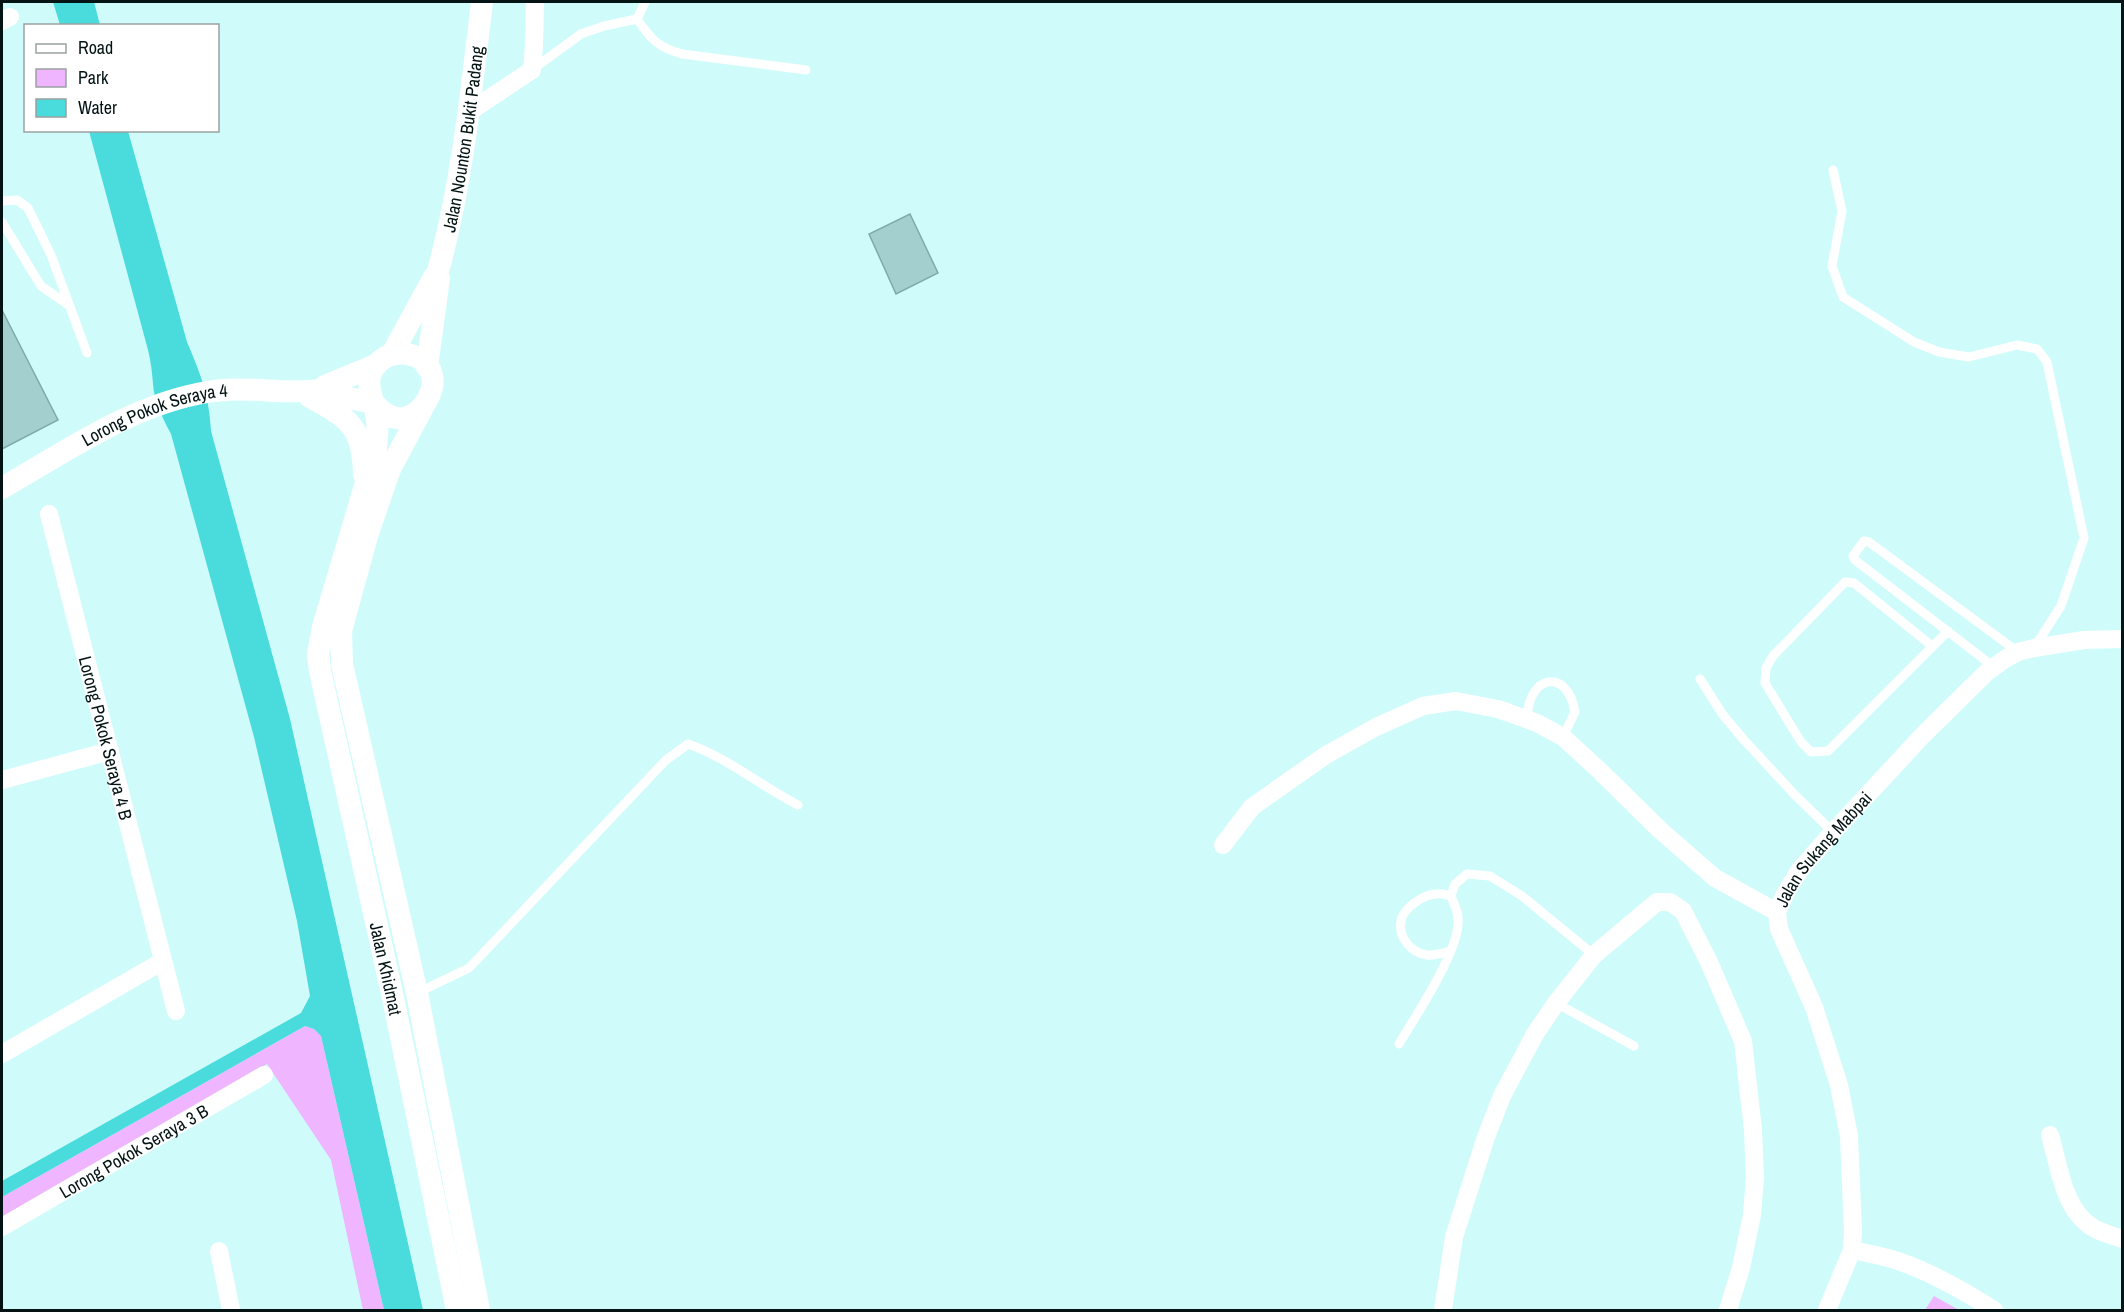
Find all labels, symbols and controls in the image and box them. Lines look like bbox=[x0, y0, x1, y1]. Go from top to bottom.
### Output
legend bbox=[24, 24, 219, 132]
text: Road bbox=[78, 35, 113, 60]
street label: Jalan Nounton Bukit Padang bbox=[436, 44, 489, 235]
text: Park bbox=[78, 65, 109, 90]
text: Water bbox=[78, 95, 117, 120]
street label: Lorong Pokok Seraya 4 bbox=[77, 377, 228, 451]
street label: Lorong Pokok Seraya 4 B bbox=[73, 653, 139, 823]
street label: Jalan Sukang Mabpai bbox=[1768, 786, 1877, 911]
street label: Jalan Khidmat bbox=[364, 920, 409, 1017]
street label: Lorong Pokok Seraya 3 B bbox=[54, 1098, 213, 1204]

